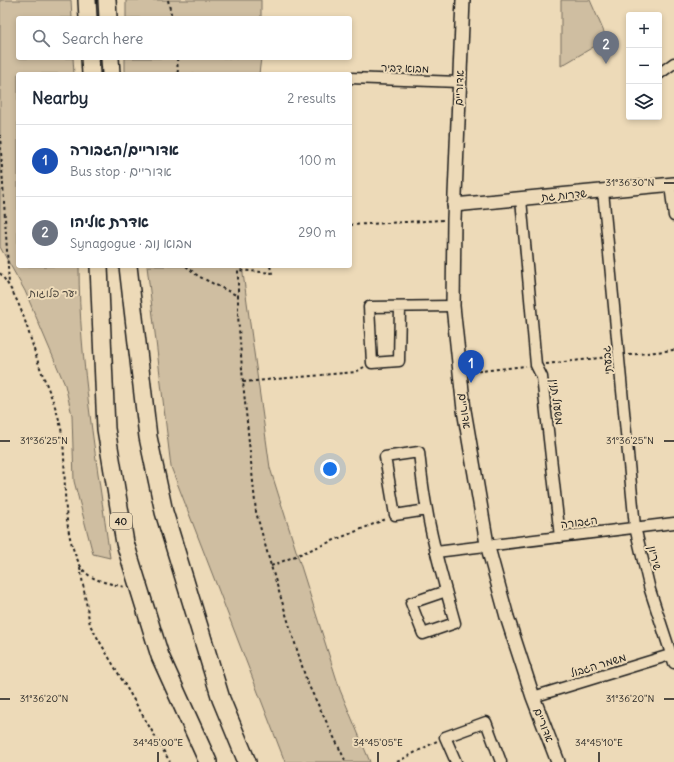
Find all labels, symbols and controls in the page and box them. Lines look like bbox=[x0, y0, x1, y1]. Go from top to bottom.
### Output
map controls bbox=[626, 12, 662, 120]
button: + bbox=[626, 12, 662, 48]
search box bbox=[16, 16, 352, 60]
icon: search bbox=[30, 27, 52, 49]
text: Search here bbox=[62, 29, 143, 48]
pin: 2 bbox=[593, 31, 619, 64]
button: − bbox=[626, 48, 662, 84]
street label: מבוא דביר bbox=[381, 60, 429, 76]
street label: אדוריים bbox=[451, 70, 467, 106]
button: layers bbox=[626, 84, 662, 120]
text: Nearby bbox=[32, 87, 88, 109]
text: 2 results bbox=[287, 90, 336, 107]
text: אדוריים/הגבורה bbox=[70, 140, 179, 159]
text: 1 bbox=[42, 152, 48, 169]
text: 100 m bbox=[299, 152, 336, 169]
text: Bus stop · אדוריים bbox=[70, 163, 172, 180]
text: 31°36'30"N bbox=[606, 176, 654, 189]
street label: שדרות גת bbox=[540, 186, 588, 204]
text: אדרת אליהו bbox=[70, 212, 149, 231]
text: 2 bbox=[41, 224, 49, 241]
text: 290 m bbox=[298, 224, 336, 241]
text: Synagogue · מבוא נוב bbox=[70, 235, 192, 252]
park label: יער פלוגות bbox=[28, 286, 77, 300]
street label: גבעתי bbox=[599, 345, 615, 375]
pin: 1 bbox=[458, 350, 484, 383]
street label: משעול תנין bbox=[547, 378, 567, 426]
street label: אדוריים bbox=[456, 392, 474, 430]
text: 31°36'25"N bbox=[20, 434, 68, 447]
text: 31°36'25"N bbox=[606, 434, 654, 447]
your location bbox=[320, 459, 340, 479]
road number: 40 bbox=[110, 513, 132, 529]
street label: הגבורה bbox=[560, 513, 598, 531]
street label: שיריון bbox=[645, 544, 665, 572]
street label: משמר הגבול bbox=[568, 650, 628, 680]
text: 31°36'20"N bbox=[20, 692, 68, 705]
text: 31°36'20"N bbox=[606, 692, 654, 705]
street label: אדוריים bbox=[531, 706, 557, 744]
text: 34°45'00"E bbox=[133, 736, 183, 749]
text: 34°45'05"E bbox=[353, 736, 403, 749]
text: 34°45'10"E bbox=[575, 736, 623, 749]

